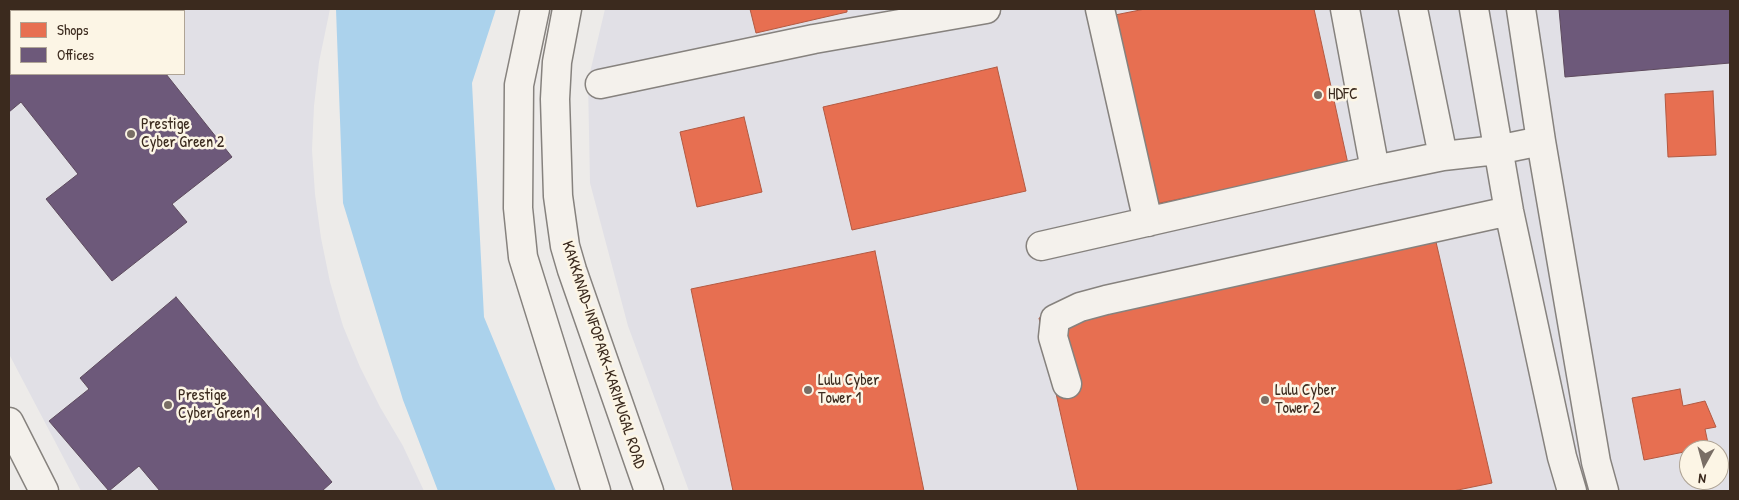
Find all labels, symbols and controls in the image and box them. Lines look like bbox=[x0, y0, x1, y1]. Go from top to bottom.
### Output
legend bbox=[10, 10, 185, 75]
text: Shops bbox=[57, 19, 88, 40]
text: Offices bbox=[57, 44, 94, 65]
place label: HDFC bbox=[1328, 85, 1358, 105]
marker: HDFC bbox=[1312, 89, 1324, 101]
place label: Prestige Cyber Green 2 bbox=[141, 115, 224, 153]
marker: Prestige Cyber Green 2 bbox=[125, 128, 137, 140]
street label: KAKKANAD-INFOPARK-KARIMUGAL ROAD bbox=[557, 239, 649, 471]
place label: Lulu Cyber Tower 1 bbox=[818, 371, 879, 409]
place label: Lulu Cyber Tower 2 bbox=[1275, 381, 1336, 419]
marker: Lulu Cyber Tower 1 bbox=[802, 384, 814, 396]
place label: Prestige Cyber Green 1 bbox=[178, 386, 260, 424]
marker: Lulu Cyber Tower 2 bbox=[1259, 394, 1271, 406]
marker: Prestige Cyber Green 1 bbox=[162, 399, 174, 411]
north arrow bbox=[1679, 440, 1729, 490]
text: N bbox=[1697, 470, 1707, 489]

